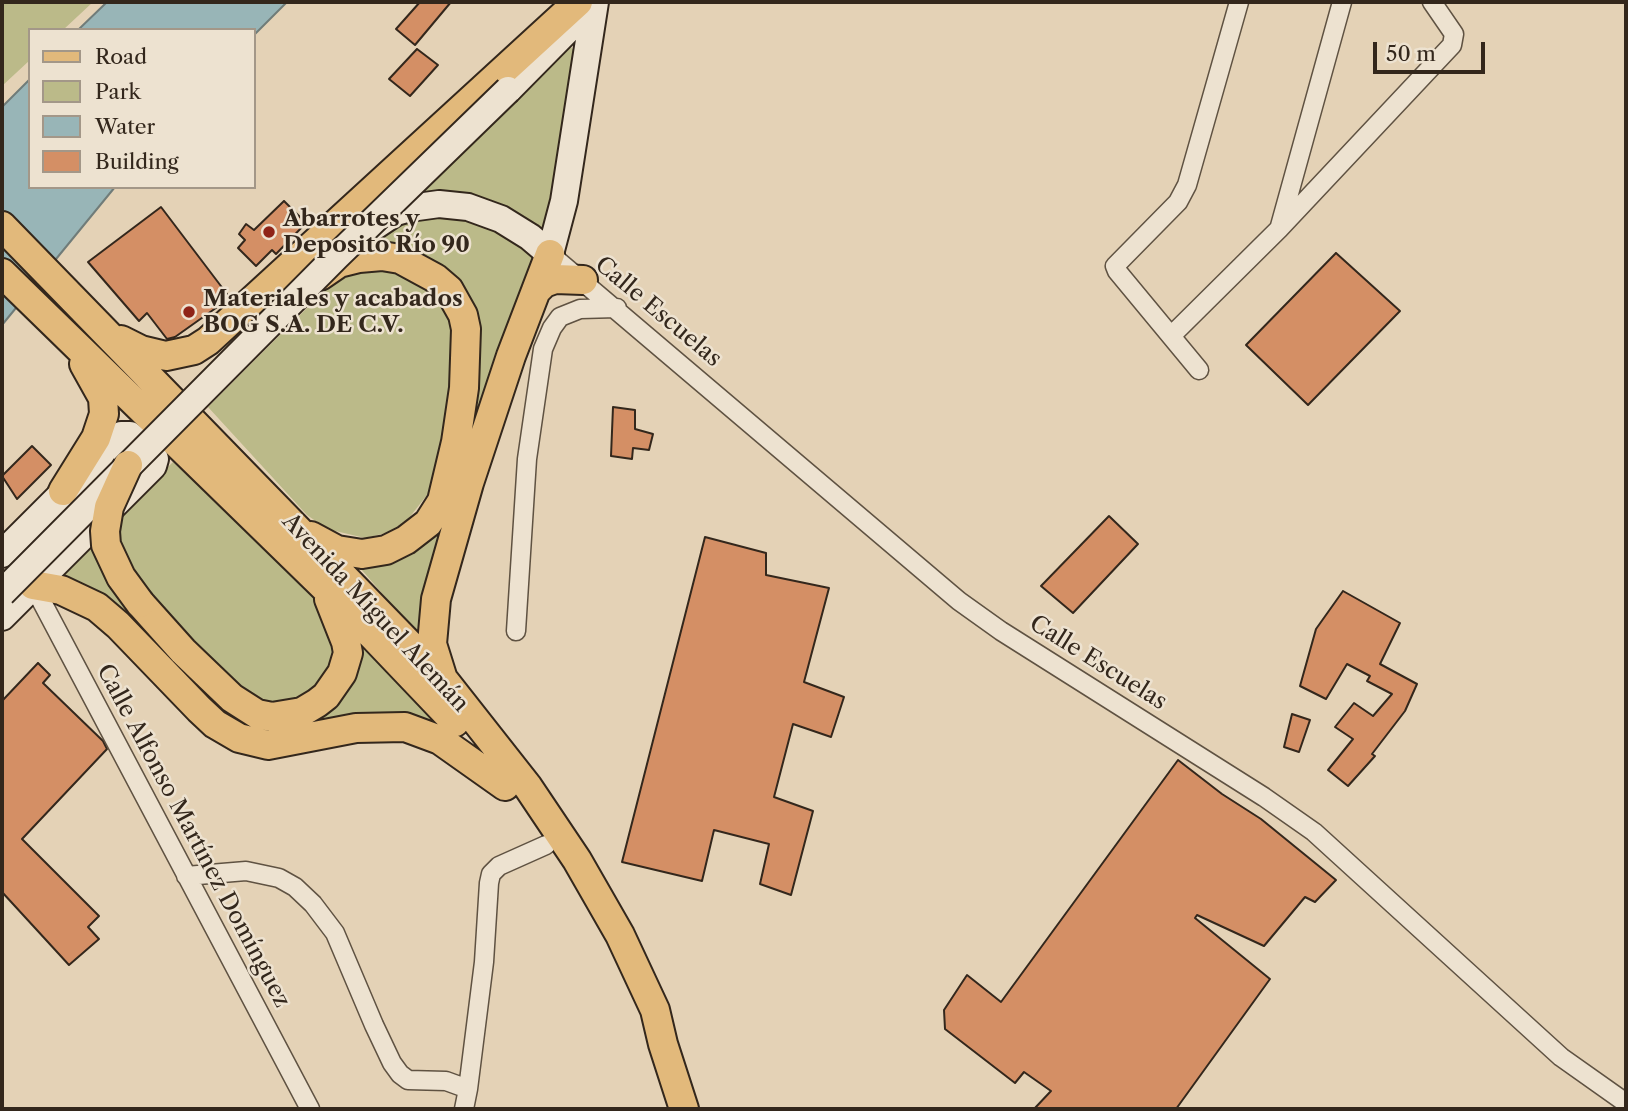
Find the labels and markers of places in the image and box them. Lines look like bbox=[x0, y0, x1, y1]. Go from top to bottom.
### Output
place label: Abarrotes y Deposito Río 90 bbox=[283, 205, 470, 259]
marker: Abarrotes y Deposito Río 90 bbox=[261, 224, 277, 240]
place label: Materiales y acabados BOG S.A. DE C.V. bbox=[203, 285, 463, 339]
marker: Materiales y acabados BOG S.A. DE C.V. bbox=[181, 304, 197, 320]

